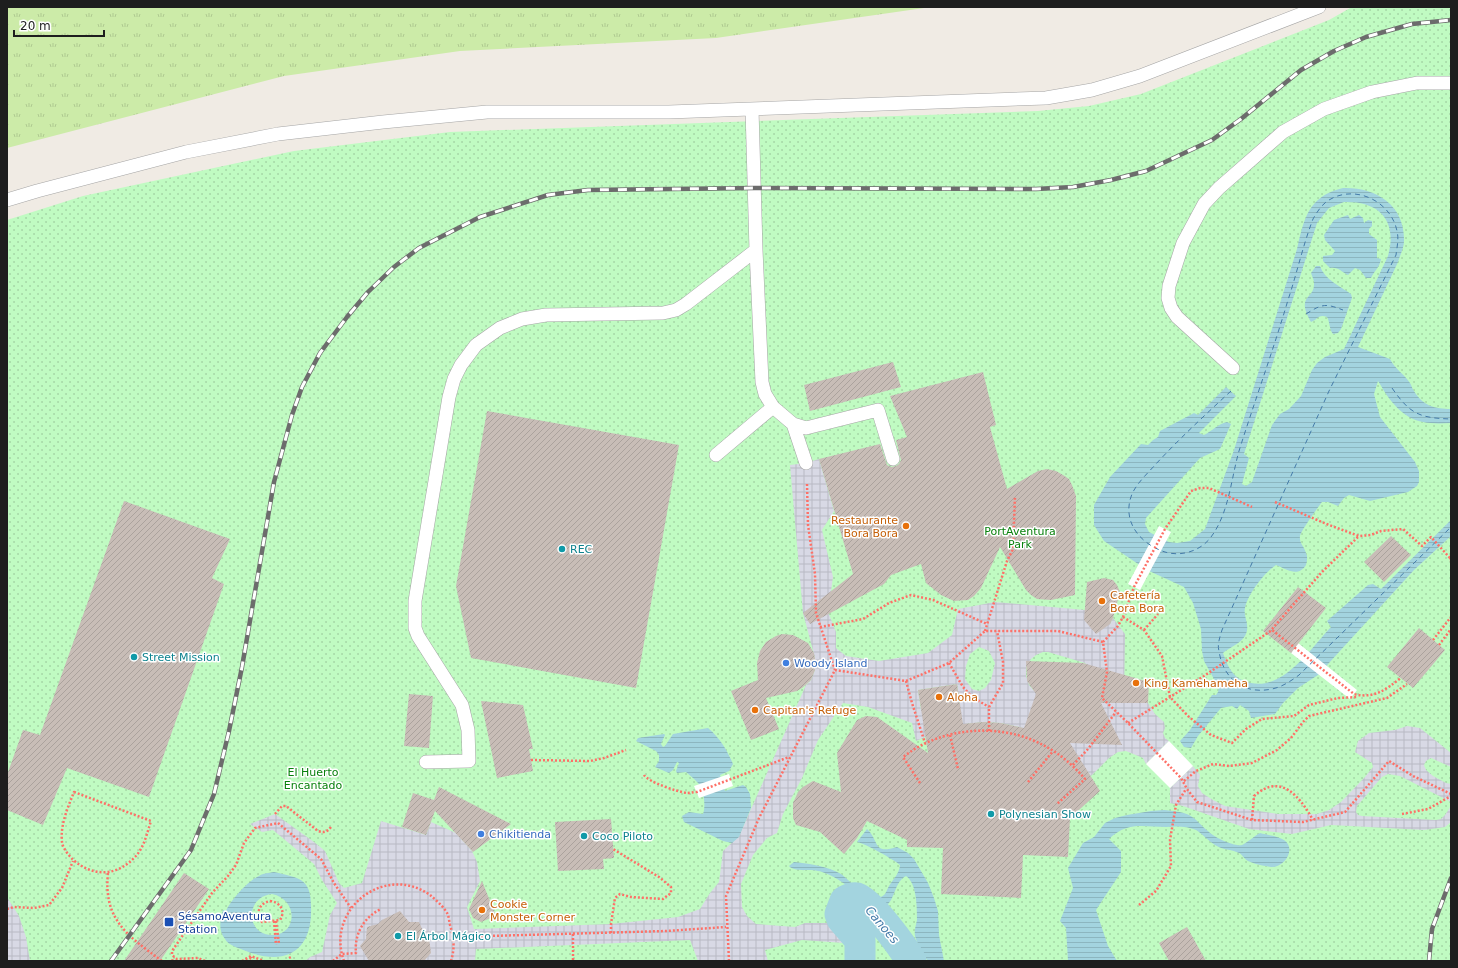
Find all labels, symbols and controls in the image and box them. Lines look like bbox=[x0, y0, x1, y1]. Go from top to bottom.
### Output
scale bar bbox=[14, 12, 104, 38]
text: 20 m bbox=[20, 19, 51, 33]
place label: Restaurante Bora Bora bbox=[831, 514, 898, 540]
marker: Restaurante Bora Bora bbox=[901, 521, 911, 531]
park label: PortAventura Park bbox=[984, 525, 1056, 551]
place label: REC bbox=[570, 543, 593, 556]
marker: REC bbox=[557, 544, 567, 554]
place label: Cafetería Bora Bora bbox=[1110, 589, 1165, 615]
marker: Cafetería Bora Bora bbox=[1097, 596, 1107, 606]
place label: Street Mission bbox=[142, 651, 220, 664]
marker: Street Mission bbox=[129, 652, 139, 662]
place label: Woody Island bbox=[794, 657, 867, 670]
marker: Woody Island bbox=[781, 658, 791, 668]
place label: King Kamehameha bbox=[1144, 677, 1248, 690]
marker: King Kamehameha bbox=[1131, 678, 1141, 688]
place label: Aloha bbox=[947, 691, 978, 704]
marker: Aloha bbox=[934, 692, 944, 702]
place label: Capitan's Refuge bbox=[763, 704, 856, 717]
marker: Capitan's Refuge bbox=[750, 705, 760, 715]
park label: El Huerto Encantado bbox=[284, 766, 342, 792]
place label: Polynesian Show bbox=[999, 808, 1091, 821]
marker: Polynesian Show bbox=[986, 809, 996, 819]
place label: Chikitienda bbox=[489, 828, 551, 841]
marker: Chikitienda bbox=[476, 829, 486, 839]
place label: Coco Piloto bbox=[592, 830, 653, 843]
marker: Coco Piloto bbox=[579, 831, 589, 841]
place label: Cookie Monster Corner bbox=[490, 898, 576, 924]
water label: Canoes bbox=[862, 904, 902, 946]
marker: Cookie Monster Corner bbox=[477, 905, 487, 915]
place label: SésamoAventura Station bbox=[178, 910, 271, 936]
marker: SésamoAventura Station bbox=[163, 916, 175, 928]
place label: El Árbol Mágico bbox=[406, 930, 491, 943]
marker: El Árbol Mágico bbox=[393, 931, 403, 941]

